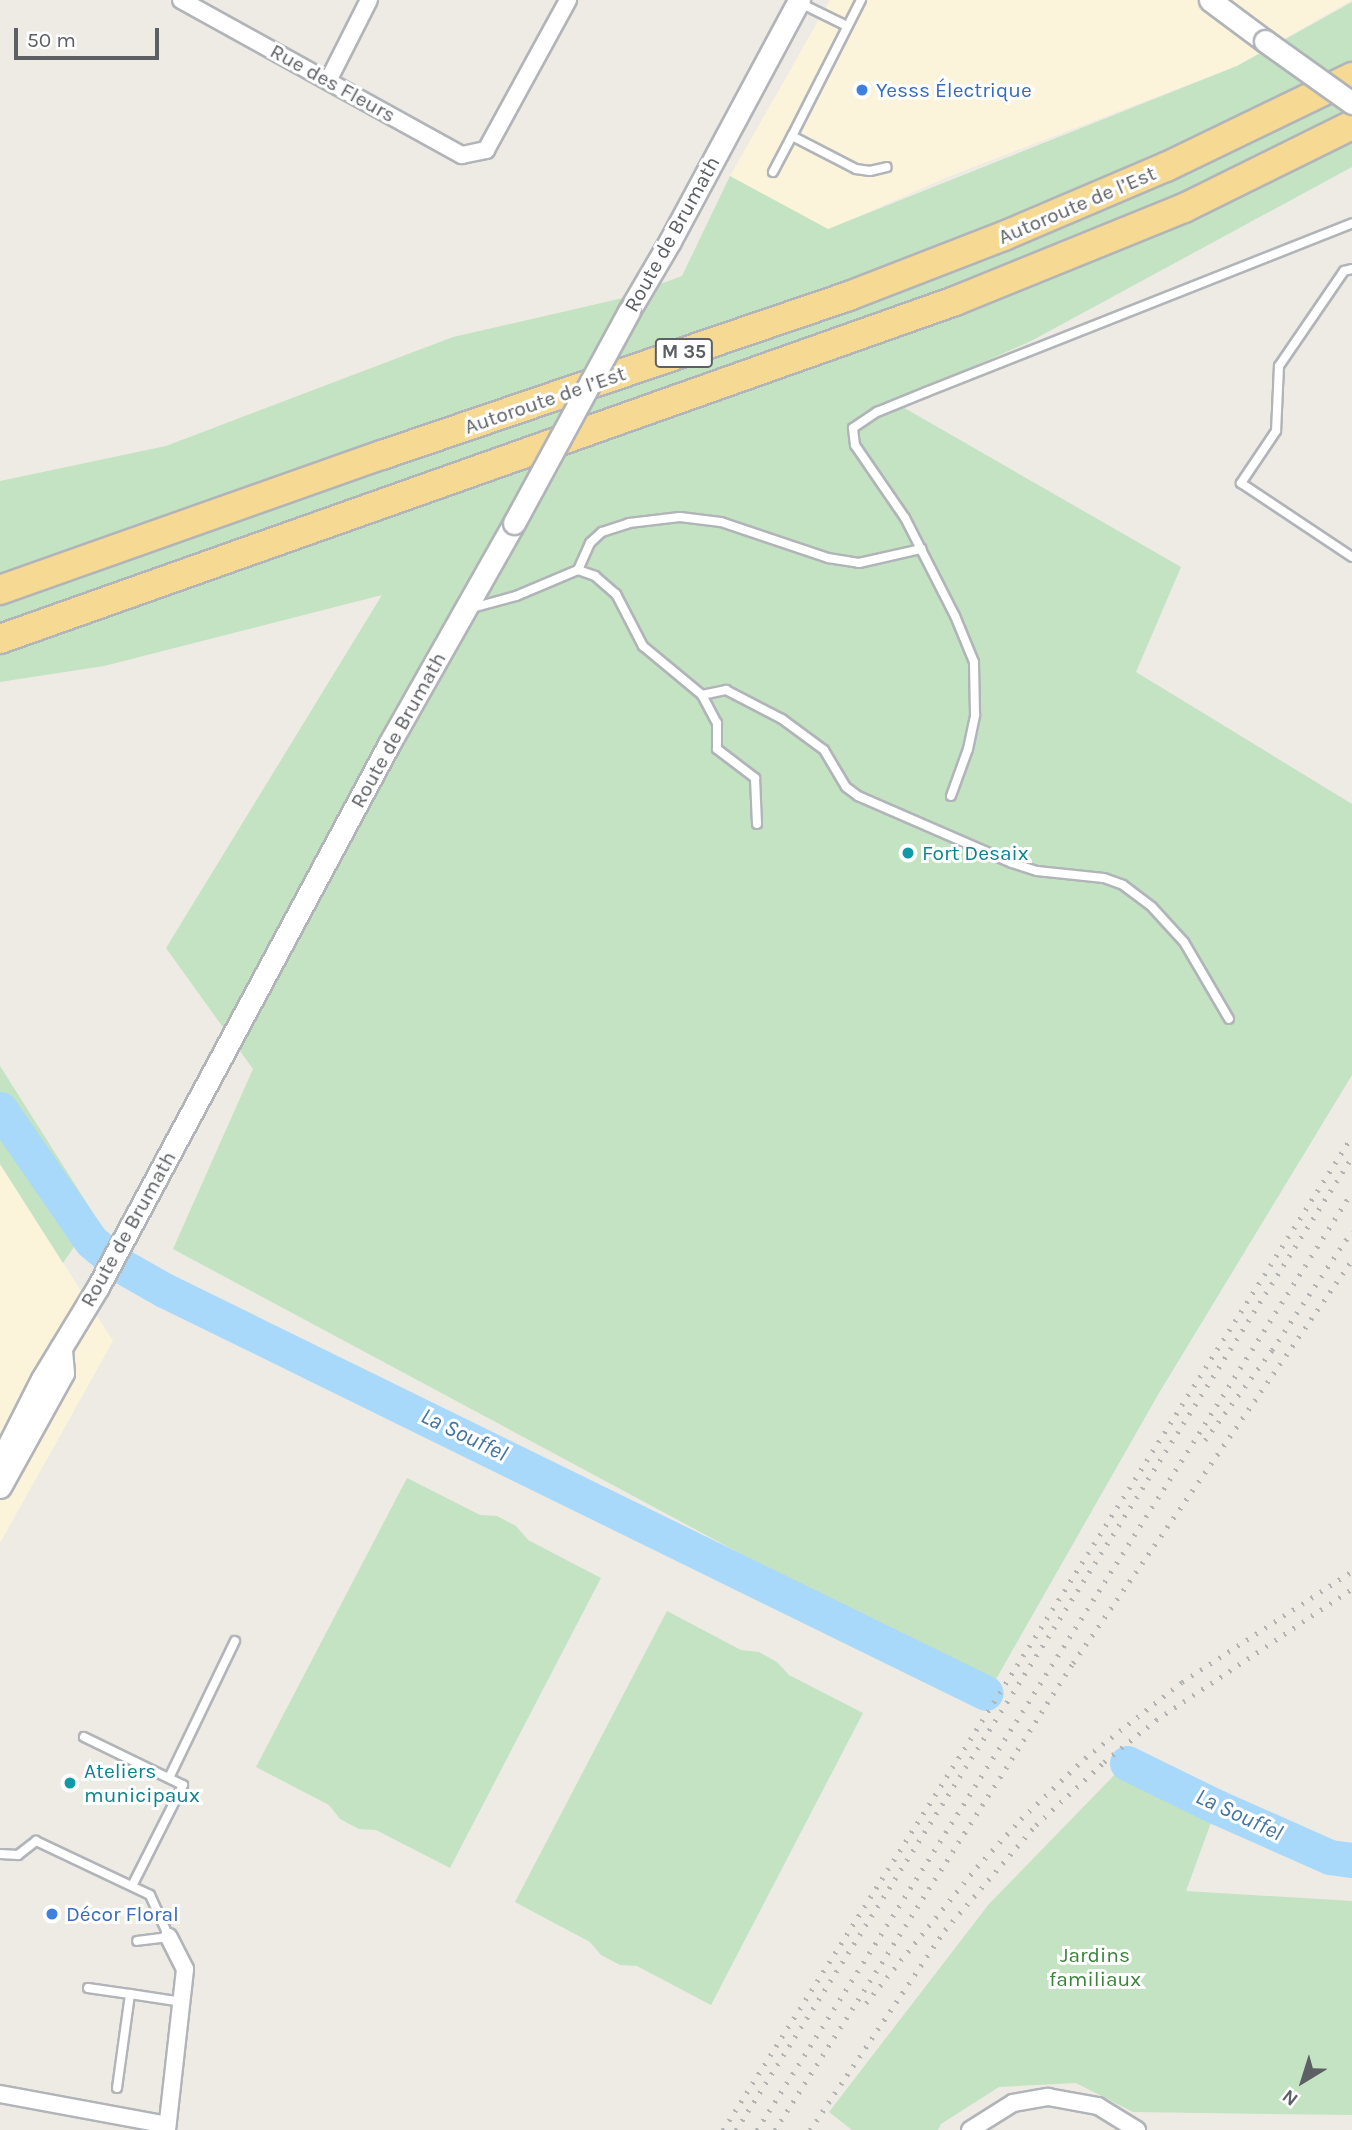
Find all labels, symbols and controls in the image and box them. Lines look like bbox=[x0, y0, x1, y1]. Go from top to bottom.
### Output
scale bar bbox=[18, 14, 163, 58]
text: 50 m bbox=[27, 28, 76, 52]
street label: Rue des Fleurs bbox=[266, 38, 400, 128]
place label: Yesss Électrique bbox=[876, 77, 1032, 103]
marker: Yesss Électrique bbox=[854, 82, 870, 98]
street label: Route de Brumath bbox=[619, 152, 725, 316]
street label: Autoroute de l’Est bbox=[994, 160, 1160, 250]
road number: M 35 bbox=[654, 338, 714, 368]
street label: Autoroute de l’Est bbox=[461, 361, 629, 439]
street label: Route de Brumath bbox=[345, 648, 451, 812]
place label: Fort Desaix bbox=[922, 840, 1029, 866]
marker: Fort Desaix bbox=[900, 845, 916, 861]
street label: Route de Brumath bbox=[75, 1147, 181, 1311]
water label: La Souffel bbox=[416, 1402, 512, 1468]
place label: Ateliers municipaux bbox=[84, 1758, 200, 1808]
marker: Ateliers municipaux bbox=[62, 1775, 78, 1791]
water label: La Souffel bbox=[1191, 1783, 1287, 1847]
place label: Décor Floral bbox=[66, 1901, 179, 1927]
marker: Décor Floral bbox=[44, 1906, 60, 1922]
park label: Jardins familiaux bbox=[1049, 1942, 1141, 1992]
north arrow bbox=[1268, 2046, 1338, 2116]
text: N bbox=[1278, 2085, 1302, 2110]

